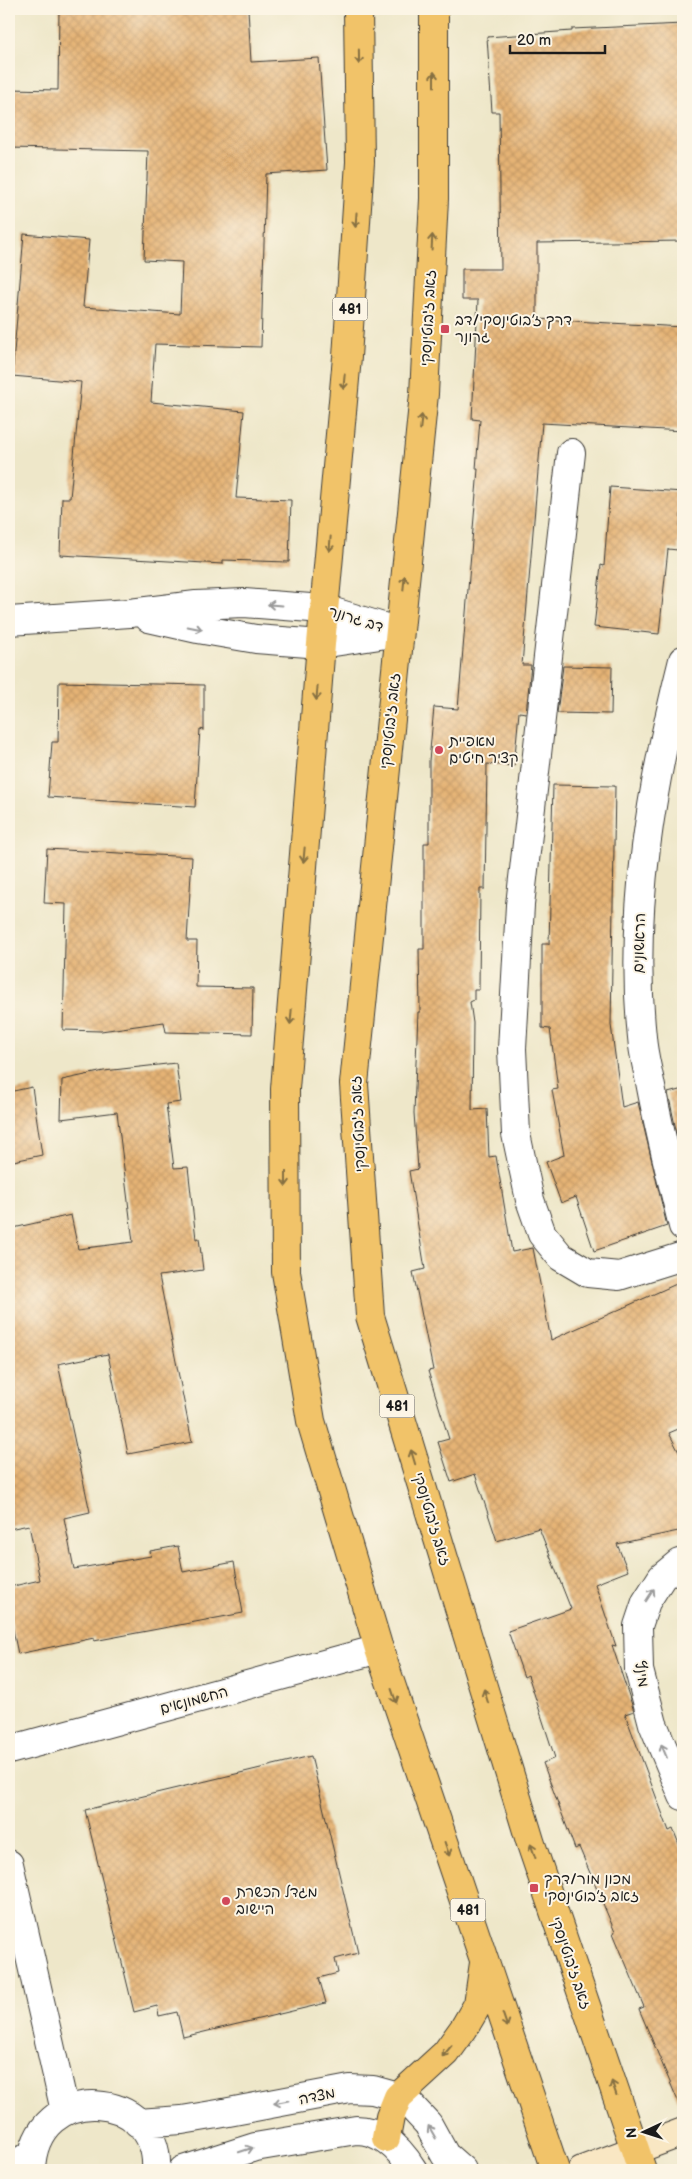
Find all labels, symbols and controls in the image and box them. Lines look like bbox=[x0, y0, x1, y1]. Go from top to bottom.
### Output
scale bar bbox=[510, 22, 604, 54]
text: 20 m bbox=[517, 31, 551, 50]
one-way arrow bbox=[354, 49, 364, 65]
one-way arrow bbox=[429, 72, 439, 88]
one-way arrow bbox=[352, 212, 361, 228]
one-way arrow bbox=[427, 234, 436, 250]
street label: זאב ז'בוטינסקי bbox=[416, 269, 441, 367]
road number: 481 bbox=[332, 298, 368, 320]
place label: דרך ז׳בוטינסקי/דב גרונר bbox=[455, 311, 572, 347]
marker: דרך ז׳בוטינסקי/דב גרונר bbox=[439, 323, 451, 335]
one-way arrow bbox=[340, 374, 349, 390]
one-way arrow bbox=[416, 414, 426, 430]
one-way arrow bbox=[325, 535, 335, 551]
one-way arrow bbox=[399, 576, 409, 592]
one-way arrow bbox=[267, 600, 283, 610]
street label: דב גרונר bbox=[326, 602, 386, 637]
one-way arrow bbox=[187, 624, 203, 634]
street label: זאב ז'בוטינסקי bbox=[376, 672, 405, 770]
one-way arrow bbox=[312, 685, 321, 701]
place label: מאפיית קציר חיטים bbox=[448, 732, 519, 768]
marker: מאפיית קציר חיטים bbox=[433, 744, 445, 756]
one-way arrow bbox=[299, 847, 309, 863]
street label: הראשונים bbox=[629, 912, 650, 974]
one-way arrow bbox=[286, 1009, 296, 1025]
street label: זאב ז'בוטינסקי bbox=[346, 1075, 371, 1173]
one-way arrow bbox=[281, 1170, 291, 1187]
road number: 481 bbox=[380, 1394, 414, 1418]
one-way arrow bbox=[407, 1449, 417, 1465]
street label: זאב ז'בוטינסקי bbox=[408, 1470, 455, 1568]
one-way arrow bbox=[645, 1589, 655, 1603]
street label: מינץ bbox=[630, 1660, 653, 1689]
street label: החשמונאים bbox=[158, 1682, 230, 1719]
one-way arrow bbox=[390, 1687, 400, 1703]
one-way arrow bbox=[480, 1688, 490, 1704]
one-way arrow bbox=[659, 1744, 669, 1759]
one-way arrow bbox=[443, 1841, 452, 1857]
one-way arrow bbox=[528, 1844, 537, 1860]
place label: מכון מור/דרך זאב ז׳בוטינסקי bbox=[544, 1870, 639, 1906]
marker: מכון מור/דרך זאב ז׳בוטינסקי bbox=[528, 1882, 540, 1894]
place label: מגדל הכשרת היישוב bbox=[235, 1883, 318, 1919]
marker: מגדל הכשרת היישוב bbox=[220, 1895, 232, 1907]
road number: 481 bbox=[450, 1898, 486, 1922]
street label: זאב ז'בוטינסקי bbox=[546, 1914, 595, 2012]
one-way arrow bbox=[501, 2012, 510, 2027]
one-way arrow bbox=[442, 2044, 453, 2057]
one-way arrow bbox=[609, 2081, 618, 2096]
street label: מצדה bbox=[297, 2084, 337, 2109]
one-way arrow bbox=[274, 2098, 290, 2108]
north arrow bbox=[620, 2106, 670, 2156]
one-way arrow bbox=[427, 2126, 437, 2140]
text: N bbox=[623, 2127, 640, 2139]
one-way arrow bbox=[238, 2144, 254, 2154]

